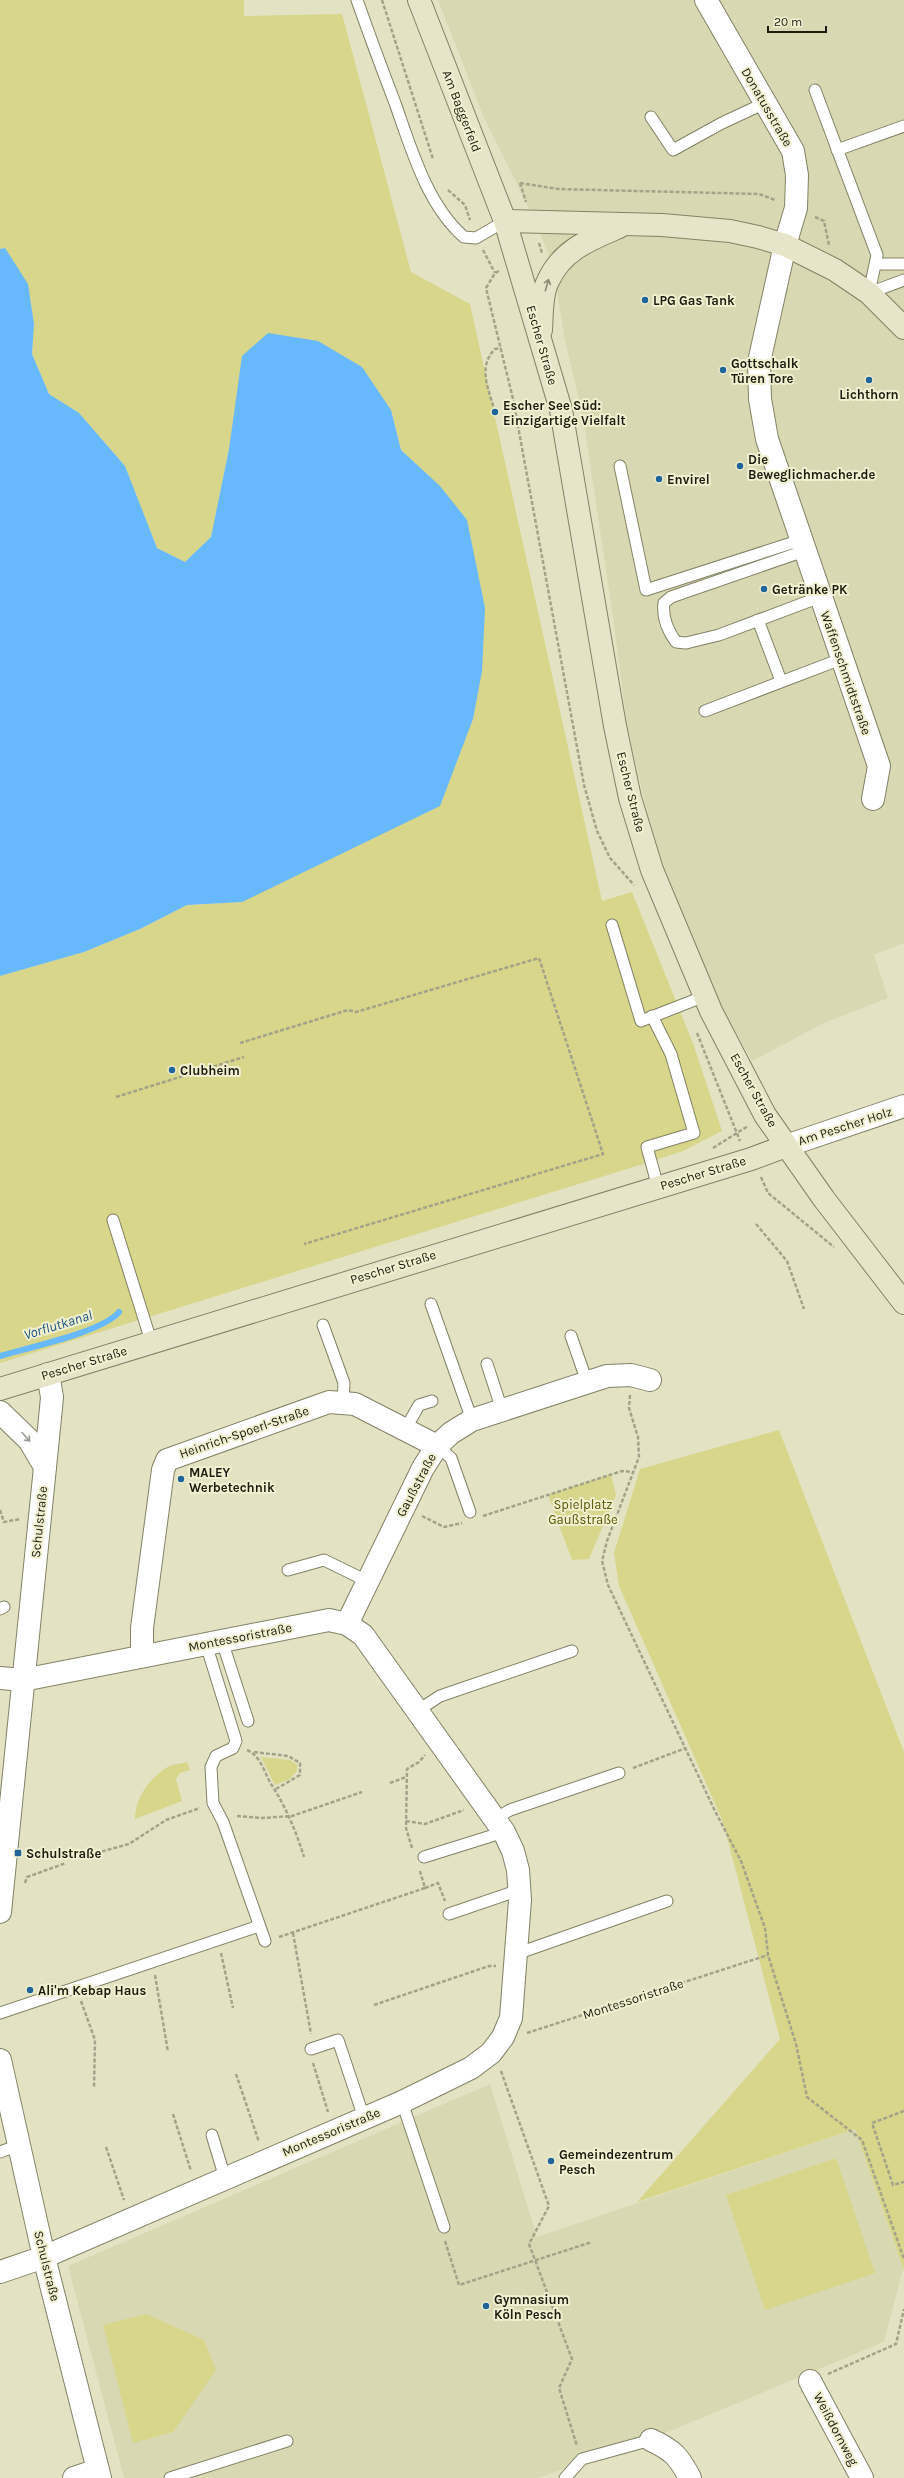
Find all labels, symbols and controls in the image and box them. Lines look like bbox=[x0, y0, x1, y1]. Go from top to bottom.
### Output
scale bar bbox=[768, 8, 826, 34]
text: 20 m bbox=[774, 15, 802, 29]
street label: Donatusstraße bbox=[738, 65, 796, 149]
street label: Am Baggerfeld bbox=[440, 68, 484, 154]
one-way arrow bbox=[544, 279, 552, 292]
place label: LPG Gas Tank bbox=[653, 293, 735, 308]
marker: LPG Gas Tank bbox=[640, 295, 650, 305]
street label: Escher Straße bbox=[523, 303, 561, 387]
place label: Gottschalk Türen Tore bbox=[731, 356, 799, 386]
marker: Gottschalk Türen Tore bbox=[718, 365, 728, 375]
marker: Lichthorn bbox=[864, 375, 874, 385]
place label: Lichthorn bbox=[839, 387, 899, 402]
place label: Escher See Süd: Einzigartige Vielfalt bbox=[503, 398, 626, 428]
marker: Escher See Süd: Einzigartige Vielfalt bbox=[490, 407, 500, 417]
place label: Die Beweglichmacher.de bbox=[748, 452, 876, 482]
marker: Die Beweglichmacher.de bbox=[735, 461, 745, 471]
place label: Envirel bbox=[667, 472, 710, 487]
marker: Envirel bbox=[654, 474, 664, 484]
place label: Getränke PK bbox=[772, 582, 848, 597]
marker: Getränke PK bbox=[759, 584, 769, 594]
street label: Waffenschmidtstraße bbox=[818, 609, 874, 737]
street label: Escher Straße bbox=[614, 750, 648, 834]
street label: Escher Straße bbox=[727, 1050, 781, 1130]
place label: Clubheim bbox=[180, 1063, 240, 1078]
marker: Clubheim bbox=[167, 1065, 177, 1075]
street label: Am Pescher Holz bbox=[796, 1104, 894, 1148]
street label: Pescher Straße bbox=[658, 1153, 748, 1193]
street label: Pescher Straße bbox=[348, 1247, 438, 1287]
water label: Vorflutkanal bbox=[22, 1306, 95, 1343]
street label: Pescher Straße bbox=[39, 1343, 129, 1383]
street label: Heinrich-Spoerl-Straße bbox=[177, 1403, 311, 1461]
one-way arrow bbox=[21, 1432, 31, 1442]
street label: Gaußstraße bbox=[393, 1450, 439, 1519]
place label: MALEY Werbetechnik bbox=[189, 1465, 275, 1495]
marker: MALEY Werbetechnik bbox=[176, 1474, 186, 1484]
street label: Schulstraße bbox=[28, 1485, 50, 1559]
park label: Spielplatz Gaußstraße bbox=[548, 1497, 618, 1527]
street label: Montessoristraße bbox=[187, 1620, 293, 1654]
place label: Schulstraße bbox=[26, 1846, 102, 1861]
marker: Schulstraße bbox=[13, 1848, 23, 1858]
street label: Montessoristraße bbox=[581, 1976, 686, 2022]
place label: Ali'm Kebap Haus bbox=[38, 1983, 146, 1998]
marker: Ali'm Kebap Haus bbox=[25, 1985, 35, 1995]
street label: Montessoristraße bbox=[280, 2104, 383, 2159]
place label: Gemeindezentrum Pesch bbox=[559, 2147, 673, 2177]
marker: Gemeindezentrum Pesch bbox=[546, 2156, 556, 2166]
street label: Schulstraße bbox=[31, 2229, 63, 2303]
place label: Gymnasium Köln Pesch bbox=[494, 2292, 569, 2322]
marker: Gymnasium Köln Pesch bbox=[481, 2301, 491, 2311]
street label: Weißdornweg bbox=[810, 2390, 862, 2469]

